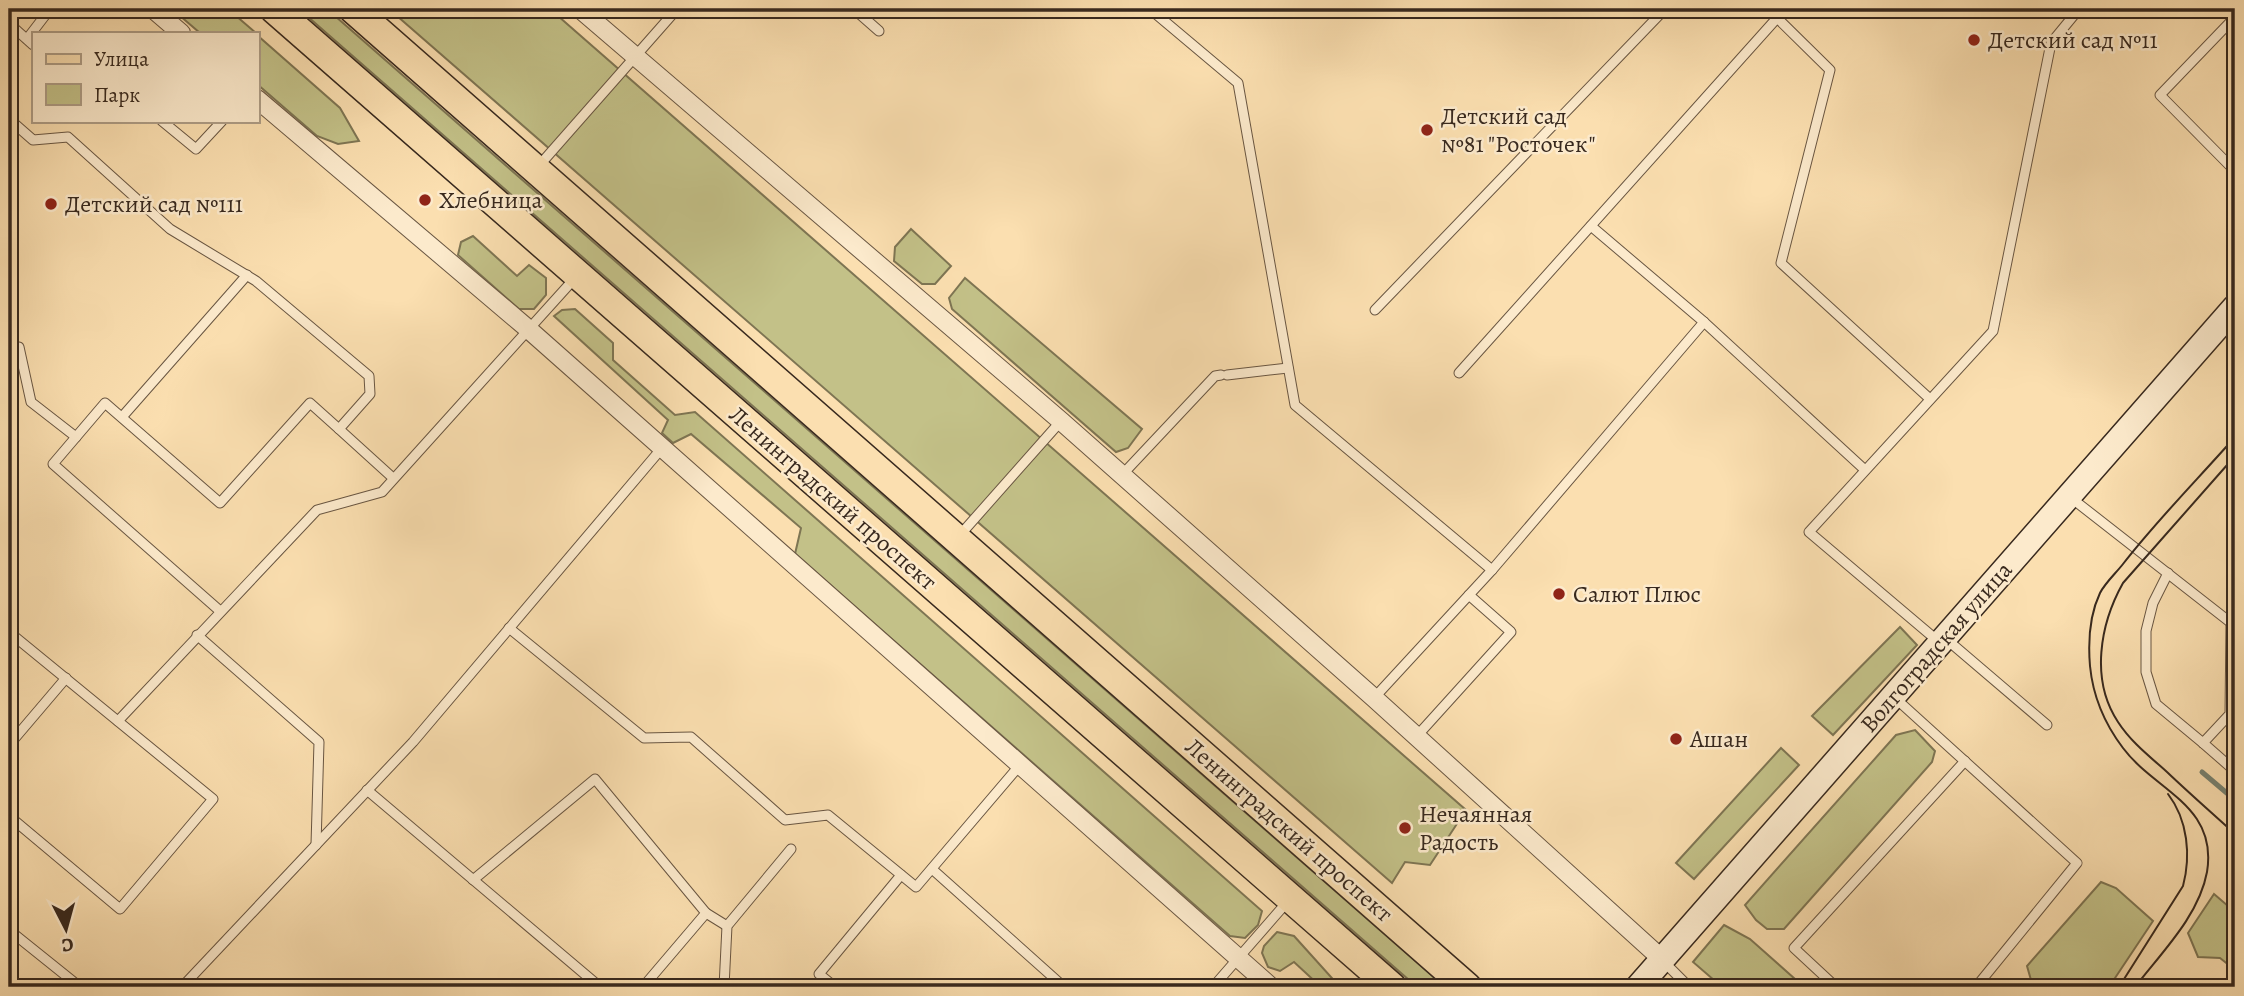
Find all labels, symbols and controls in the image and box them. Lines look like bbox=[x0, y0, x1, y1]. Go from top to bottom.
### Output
place label: Детский сад №11 bbox=[1988, 24, 2158, 56]
legend bbox=[32, 32, 259, 122]
marker: Детский сад №11 bbox=[1966, 32, 1982, 48]
text: Улица bbox=[94, 45, 149, 73]
text: Парк bbox=[94, 81, 140, 109]
place label: Детский сад №81 "Росточек" bbox=[1441, 100, 1596, 160]
marker: Детский сад №81 "Росточек" bbox=[1419, 122, 1435, 138]
place label: Хлебница bbox=[439, 184, 543, 216]
place label: Детский сад №111 bbox=[65, 188, 243, 220]
marker: Хлебница bbox=[417, 192, 433, 208]
marker: Детский сад №111 bbox=[43, 196, 59, 212]
street label: Ленинградский проспект bbox=[722, 399, 944, 597]
street label: Волгоградская улица bbox=[1853, 555, 2019, 739]
place label: Салют Плюс bbox=[1573, 578, 1701, 610]
marker: Салют Плюс bbox=[1551, 586, 1567, 602]
place label: Ашан bbox=[1689, 723, 1748, 755]
street label: Ленинградский проспект bbox=[1178, 731, 1400, 929]
marker: Ашан bbox=[1668, 731, 1684, 747]
place label: Нечаянная Радость bbox=[1419, 798, 1532, 858]
marker: Нечаянная Радость bbox=[1397, 820, 1413, 836]
north arrow bbox=[32, 894, 102, 964]
text: С bbox=[60, 931, 75, 958]

